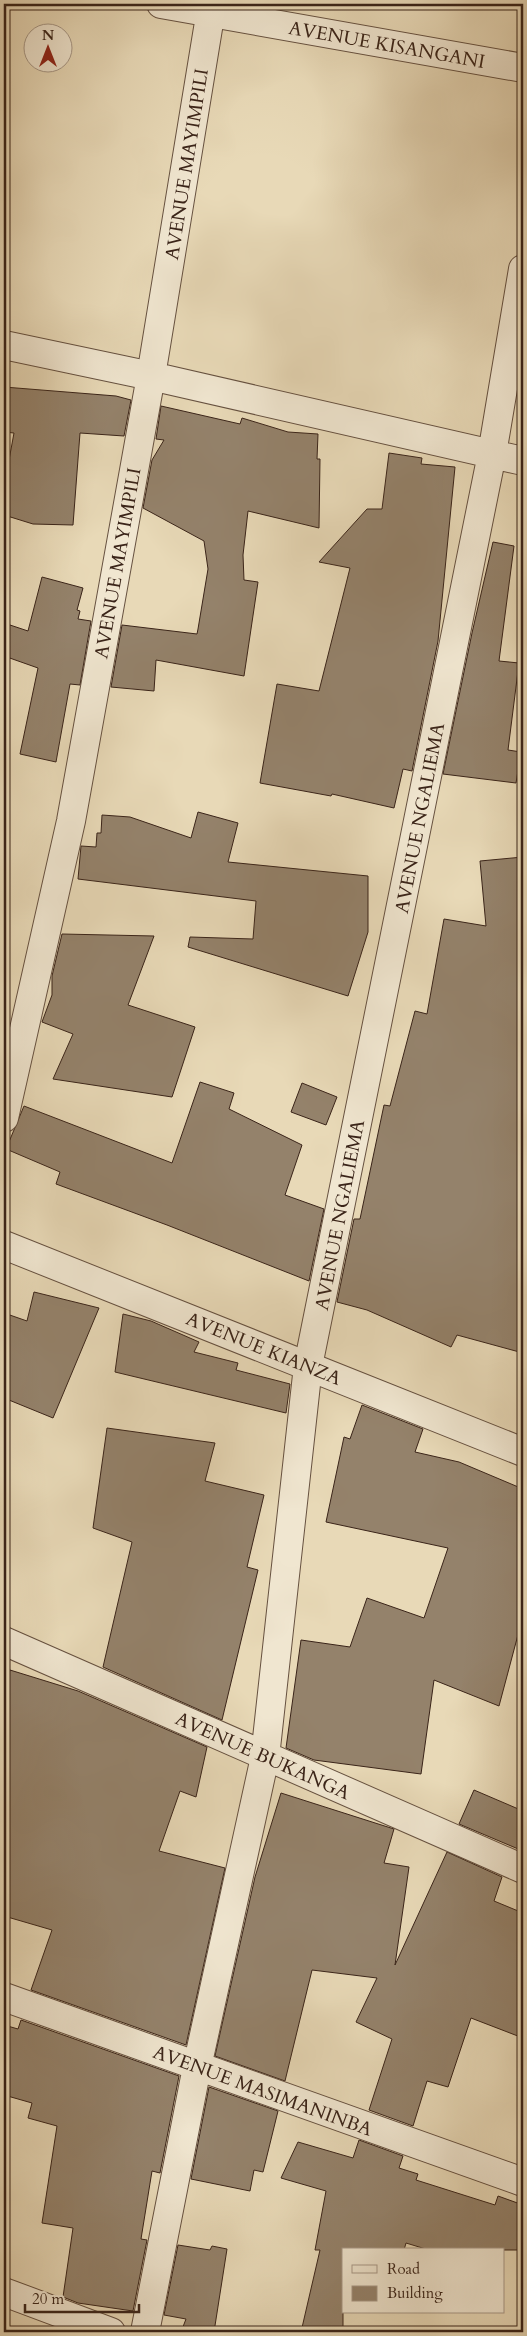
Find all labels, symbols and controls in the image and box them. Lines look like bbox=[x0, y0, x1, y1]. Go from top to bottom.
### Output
street label: AVENUE KISANGANI bbox=[287, 15, 487, 75]
north arrow bbox=[22, 22, 72, 72]
text: N bbox=[42, 26, 54, 45]
street label: AVENUE MAYIMPILI bbox=[159, 67, 215, 262]
street label: AVENUE MAYIMPILI bbox=[88, 466, 148, 661]
street label: AVENUE NGALIEMA bbox=[389, 720, 451, 916]
street label: AVENUE NGALIEMA bbox=[309, 1117, 371, 1313]
street label: AVENUE KIANZA bbox=[182, 1306, 346, 1392]
street label: AVENUE BUKANGA bbox=[171, 1706, 354, 1806]
street label: AVENUE MASIMANINBA bbox=[149, 2039, 377, 2143]
legend bbox=[342, 2248, 504, 2314]
text: Road bbox=[387, 2259, 420, 2279]
scale bar bbox=[25, 2281, 139, 2313]
text: Building bbox=[387, 2283, 443, 2303]
text: 20 m bbox=[32, 2289, 64, 2309]

